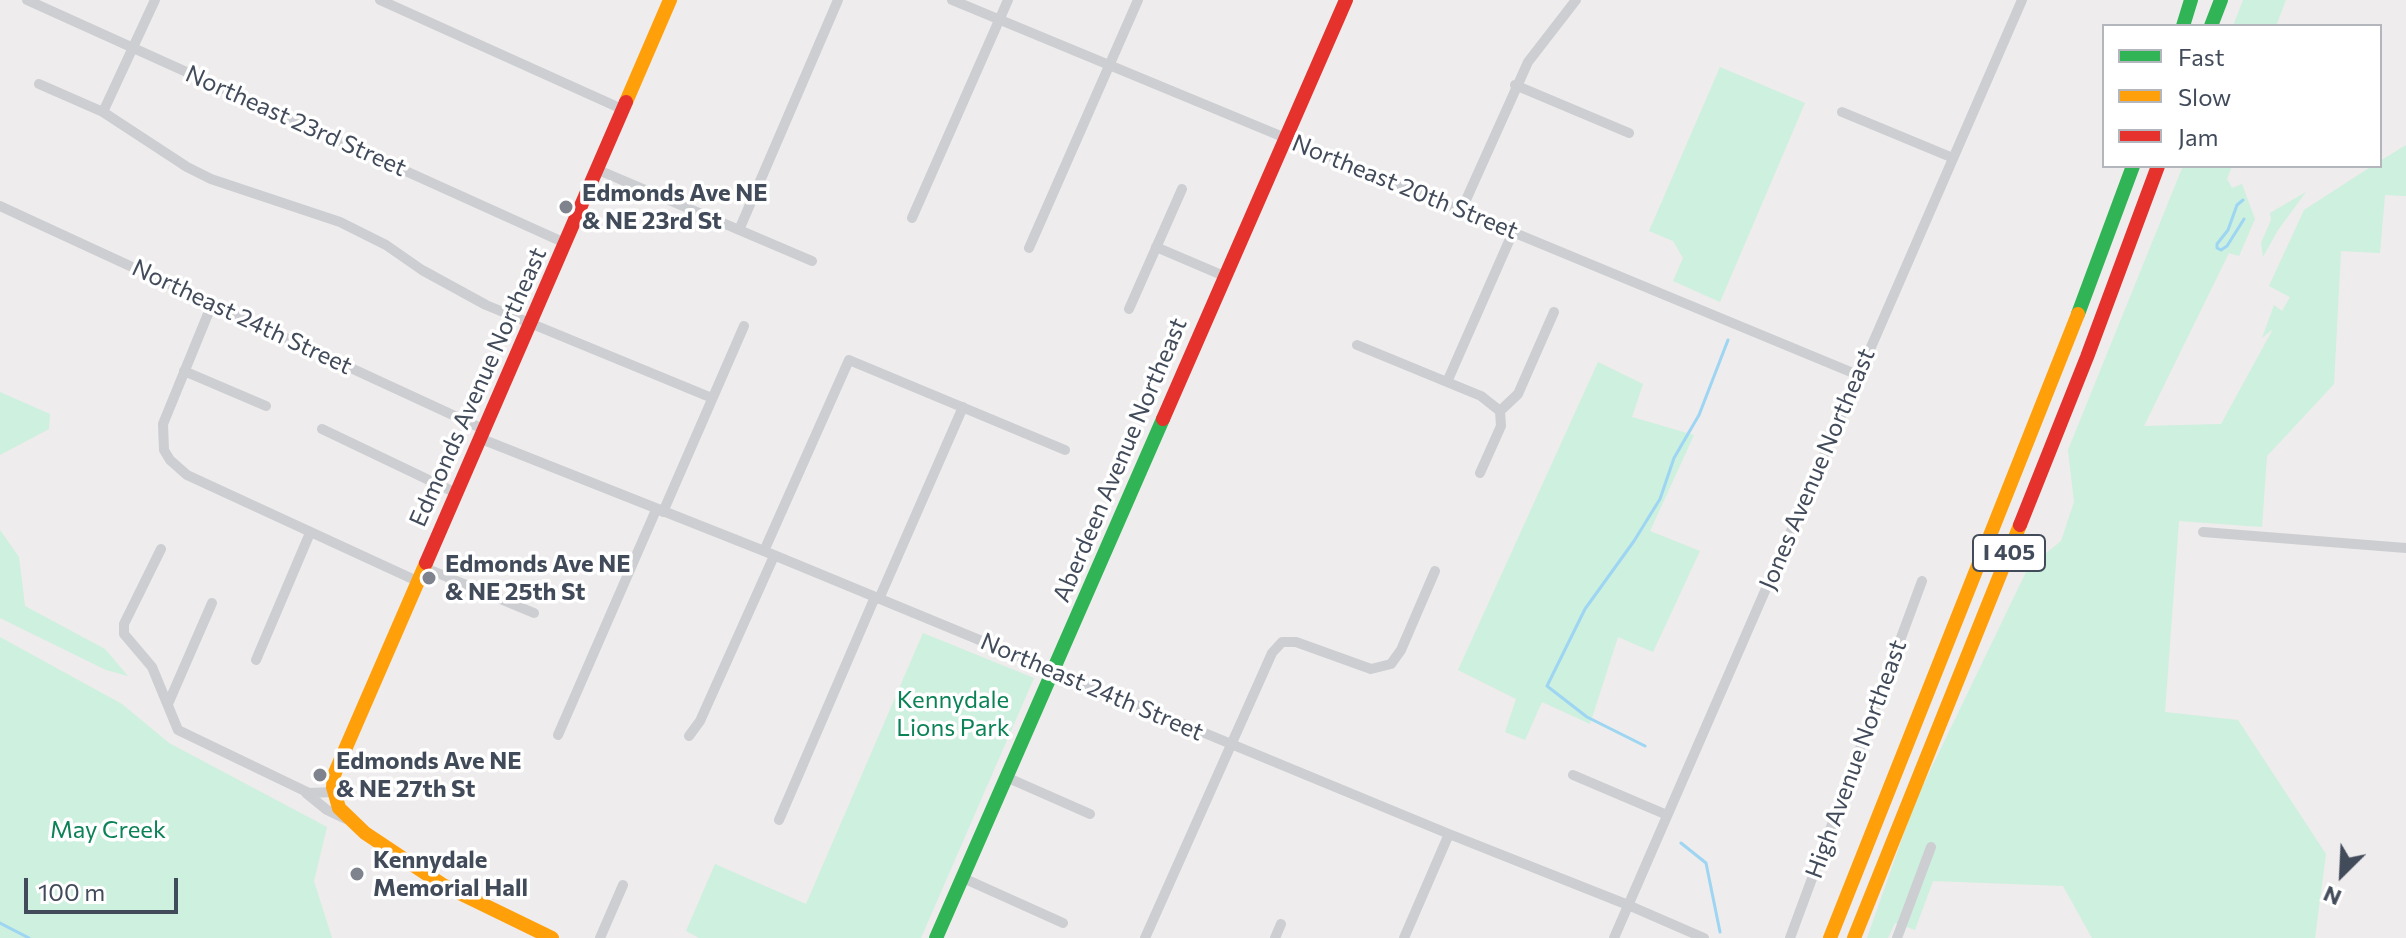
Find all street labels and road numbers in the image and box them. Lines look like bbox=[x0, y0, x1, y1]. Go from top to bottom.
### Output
street label: Northeast 23rd Street bbox=[181, 59, 411, 183]
street label: Northeast 20th Street bbox=[1288, 129, 1522, 245]
street label: Edmonds Avenue Northeast bbox=[403, 243, 553, 531]
street label: Northeast 24th Street bbox=[127, 253, 357, 381]
street label: Aberdeen Avenue Northeast bbox=[1047, 313, 1193, 607]
street label: Jones Avenue Northeast bbox=[1753, 344, 1881, 594]
road number: I 405 bbox=[1973, 535, 2045, 571]
street label: Northeast 24th Street bbox=[976, 627, 1208, 747]
street label: High Avenue Northeast bbox=[1799, 636, 1913, 882]

